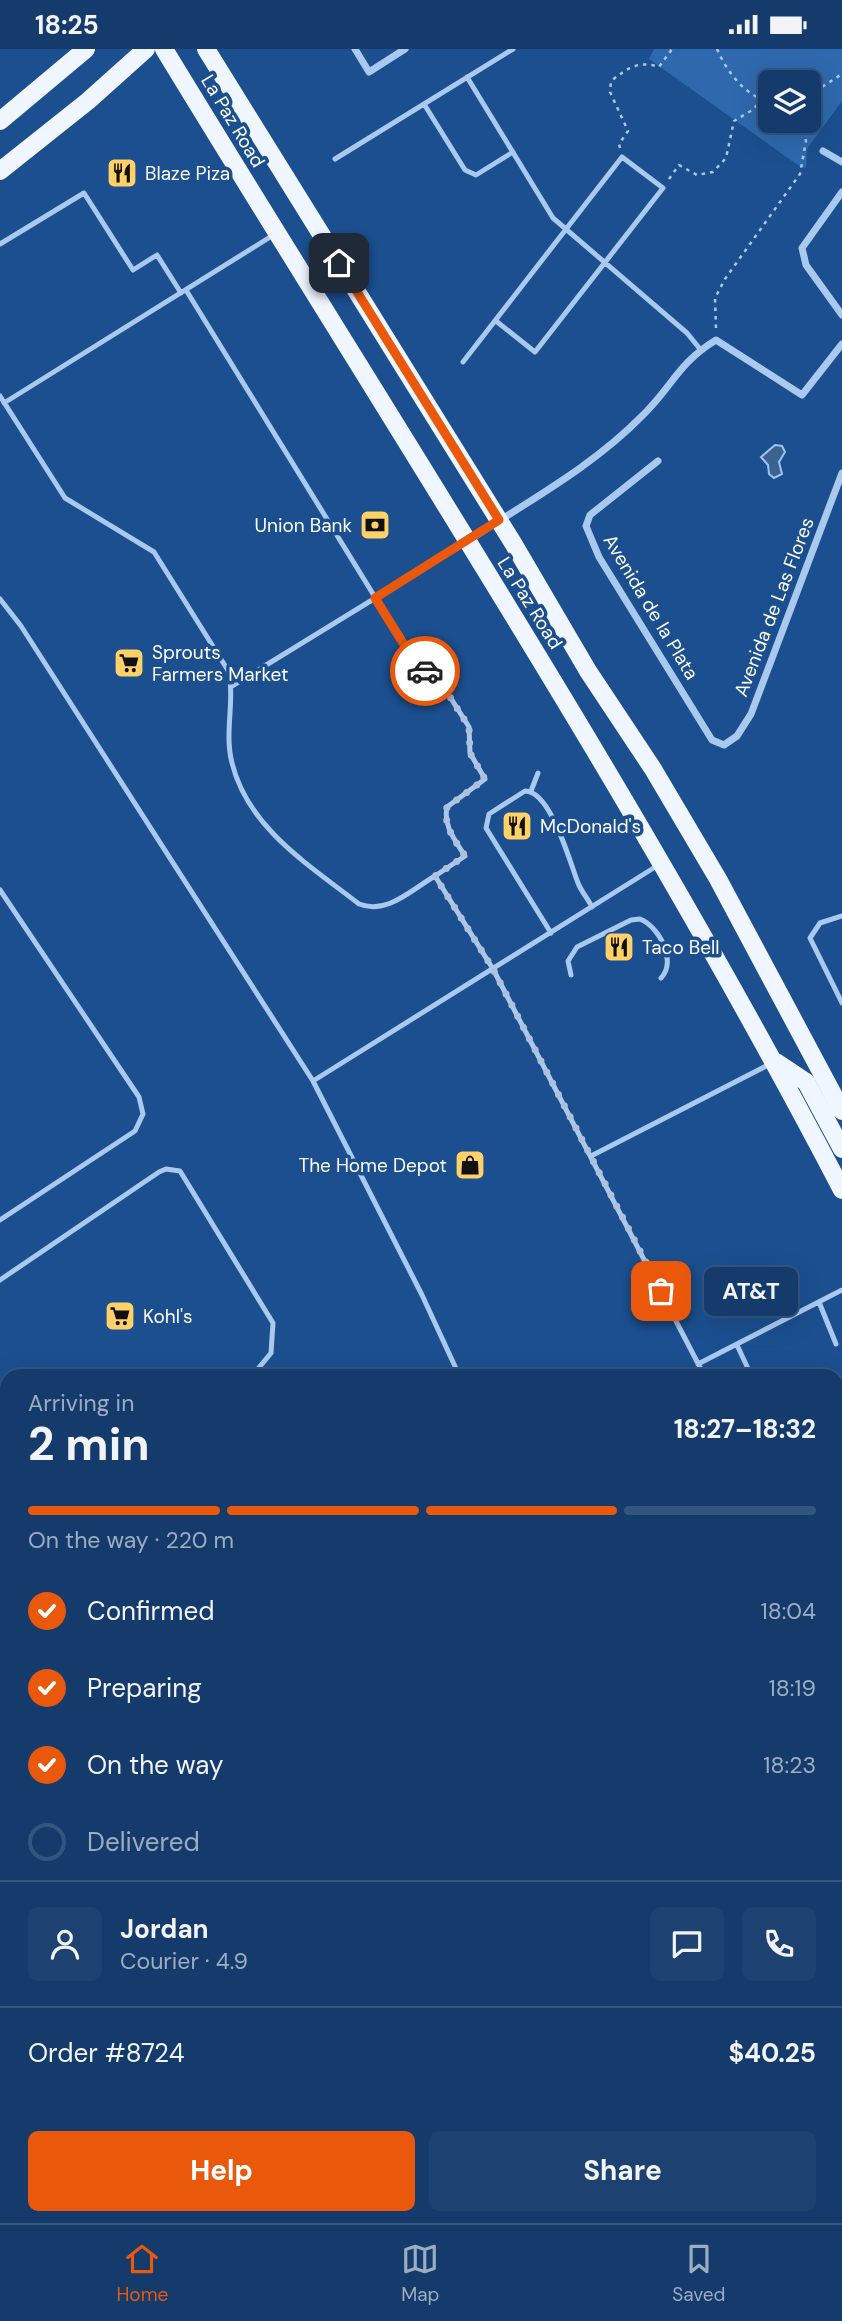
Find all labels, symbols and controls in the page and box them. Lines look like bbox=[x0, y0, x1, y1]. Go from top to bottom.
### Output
text: 18:25 bbox=[35, 8, 99, 42]
street label: La Paz Road bbox=[195, 70, 271, 172]
map controls bbox=[758, 70, 821, 133]
button: layers bbox=[758, 70, 821, 133]
restaurant icon: Blaze Piza bbox=[105, 156, 139, 190]
place label: Blaze Piza bbox=[145, 161, 230, 186]
pin bbox=[309, 233, 369, 293]
icon: home bbox=[320, 244, 358, 282]
bank icon: Union Bank bbox=[358, 508, 392, 542]
place label: Union Bank bbox=[255, 513, 352, 538]
street label: Avenida de Las Flores bbox=[728, 514, 820, 700]
street label: Avenida de la Plata bbox=[598, 530, 704, 684]
street label: La Paz Road bbox=[492, 552, 568, 654]
courier bbox=[390, 636, 460, 706]
place label: Sprouts Farmers Market bbox=[152, 640, 288, 687]
supermarket icon: Sprouts Farmers Market bbox=[112, 646, 146, 680]
icon: car bbox=[406, 652, 444, 690]
restaurant icon: McDonald's bbox=[500, 809, 534, 843]
place label: McDonald's bbox=[540, 814, 641, 839]
restaurant icon: Taco Bell bbox=[602, 930, 636, 964]
place label: Taco Bell bbox=[642, 935, 720, 960]
shop icon: The Home Depot bbox=[453, 1148, 487, 1182]
place label: The Home Depot bbox=[298, 1153, 447, 1178]
pin bbox=[631, 1261, 691, 1321]
callout: AT&T bbox=[703, 1267, 798, 1315]
icon: bag bbox=[642, 1272, 680, 1310]
text: AT&T bbox=[722, 1276, 780, 1306]
supermarket icon: Kohl's bbox=[103, 1299, 137, 1333]
place label: Kohl's bbox=[143, 1304, 192, 1329]
text: Arriving in bbox=[28, 1388, 134, 1418]
text: 18:27–18:32 bbox=[674, 1412, 816, 1446]
text: 2 min bbox=[28, 1414, 150, 1474]
text: On the way · 220 m bbox=[28, 1525, 234, 1555]
icon: check bbox=[28, 1592, 66, 1630]
text: Confirmed bbox=[87, 1594, 214, 1628]
text: 18:04 bbox=[761, 1596, 816, 1626]
icon: check bbox=[28, 1669, 66, 1707]
text: Preparing bbox=[87, 1671, 202, 1705]
text: 18:19 bbox=[769, 1673, 816, 1703]
icon: check bbox=[28, 1746, 66, 1784]
text: On the way bbox=[87, 1748, 223, 1782]
text: 18:23 bbox=[763, 1750, 816, 1780]
text: Delivered bbox=[87, 1825, 200, 1859]
button: person bbox=[28, 1907, 102, 1981]
button: chat bbox=[650, 1907, 724, 1981]
button: phone bbox=[742, 1907, 816, 1981]
text: Jordan bbox=[120, 1912, 209, 1946]
text: Courier · 4.9 bbox=[120, 1946, 248, 1976]
text: Order #8724 bbox=[28, 2036, 184, 2070]
text: $40.25 bbox=[728, 2036, 816, 2070]
button: Help bbox=[28, 2131, 415, 2211]
button: Share bbox=[429, 2131, 816, 2211]
tab: Home bbox=[116, 2240, 168, 2307]
tab: Map bbox=[401, 2240, 439, 2307]
tab: Saved bbox=[672, 2240, 726, 2307]

